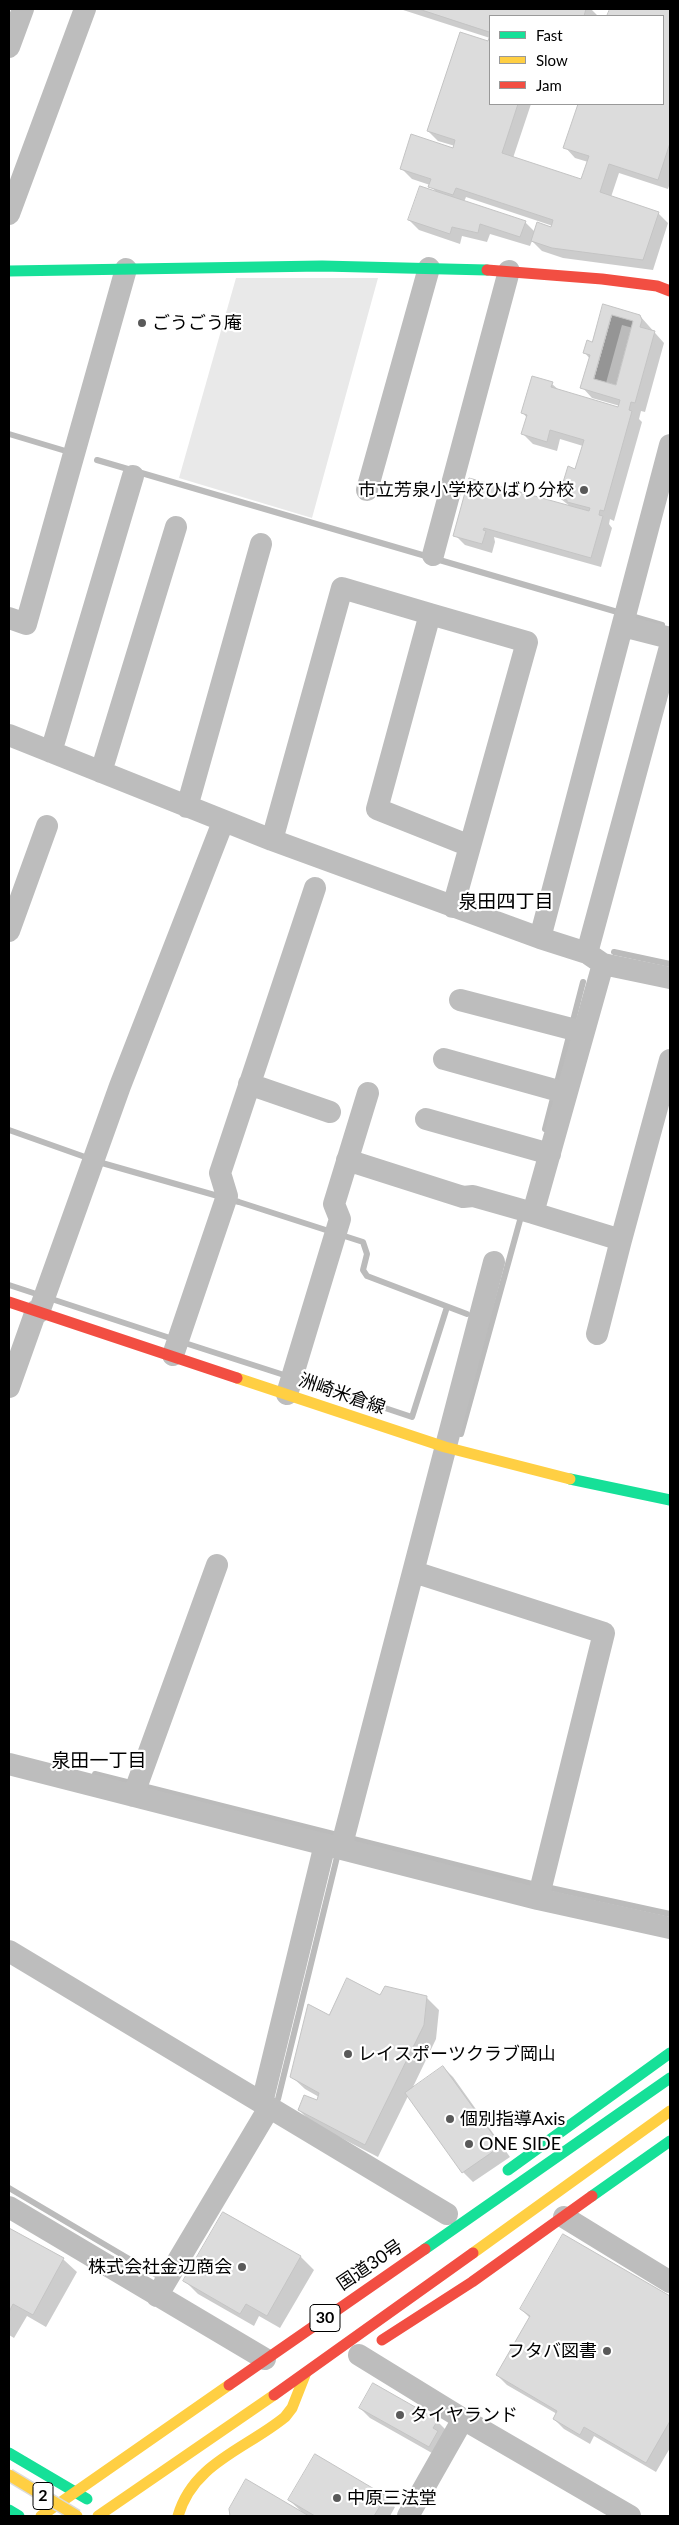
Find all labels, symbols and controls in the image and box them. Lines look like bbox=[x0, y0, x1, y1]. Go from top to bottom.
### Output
legend bbox=[489, 15, 664, 105]
text: Fast bbox=[536, 26, 563, 44]
text: Slow bbox=[536, 51, 568, 69]
text: Jam bbox=[536, 76, 562, 94]
place label: ごうごう庵 bbox=[152, 312, 242, 334]
marker: ごうごう庵 bbox=[136, 317, 148, 329]
place label: 市立芳泉小学校ひばり分校 bbox=[358, 479, 574, 501]
marker: 市立芳泉小学校ひばり分校 bbox=[578, 484, 590, 496]
district label: 泉田四丁目 bbox=[459, 891, 553, 913]
street label: 洲崎米倉線 bbox=[296, 1369, 388, 1419]
district label: 泉田一丁目 bbox=[52, 1750, 146, 1772]
place label: レイスポーツクラブ岡山 bbox=[358, 2043, 556, 2065]
marker: レイスポーツクラブ岡山 bbox=[342, 2048, 354, 2060]
place label: 個別指導Axis bbox=[460, 2108, 565, 2130]
marker: 個別指導Axis bbox=[444, 2113, 456, 2125]
place label: ONE SIDE bbox=[479, 2133, 561, 2155]
marker: ONE SIDE bbox=[463, 2138, 475, 2150]
street label: 国道30号 bbox=[333, 2235, 407, 2295]
place label: 株式会社金辺商会 bbox=[88, 2256, 232, 2278]
marker: 株式会社金辺商会 bbox=[236, 2261, 248, 2273]
road number: 30 bbox=[310, 2304, 340, 2332]
place label: フタバ図書 bbox=[507, 2340, 597, 2362]
marker: フタバ図書 bbox=[601, 2345, 613, 2357]
place label: タイヤランド bbox=[410, 2404, 518, 2426]
marker: タイヤランド bbox=[394, 2409, 406, 2421]
road number: 2 bbox=[33, 2482, 53, 2510]
place label: 中原三法堂 bbox=[347, 2487, 437, 2509]
marker: 中原三法堂 bbox=[331, 2492, 343, 2504]

